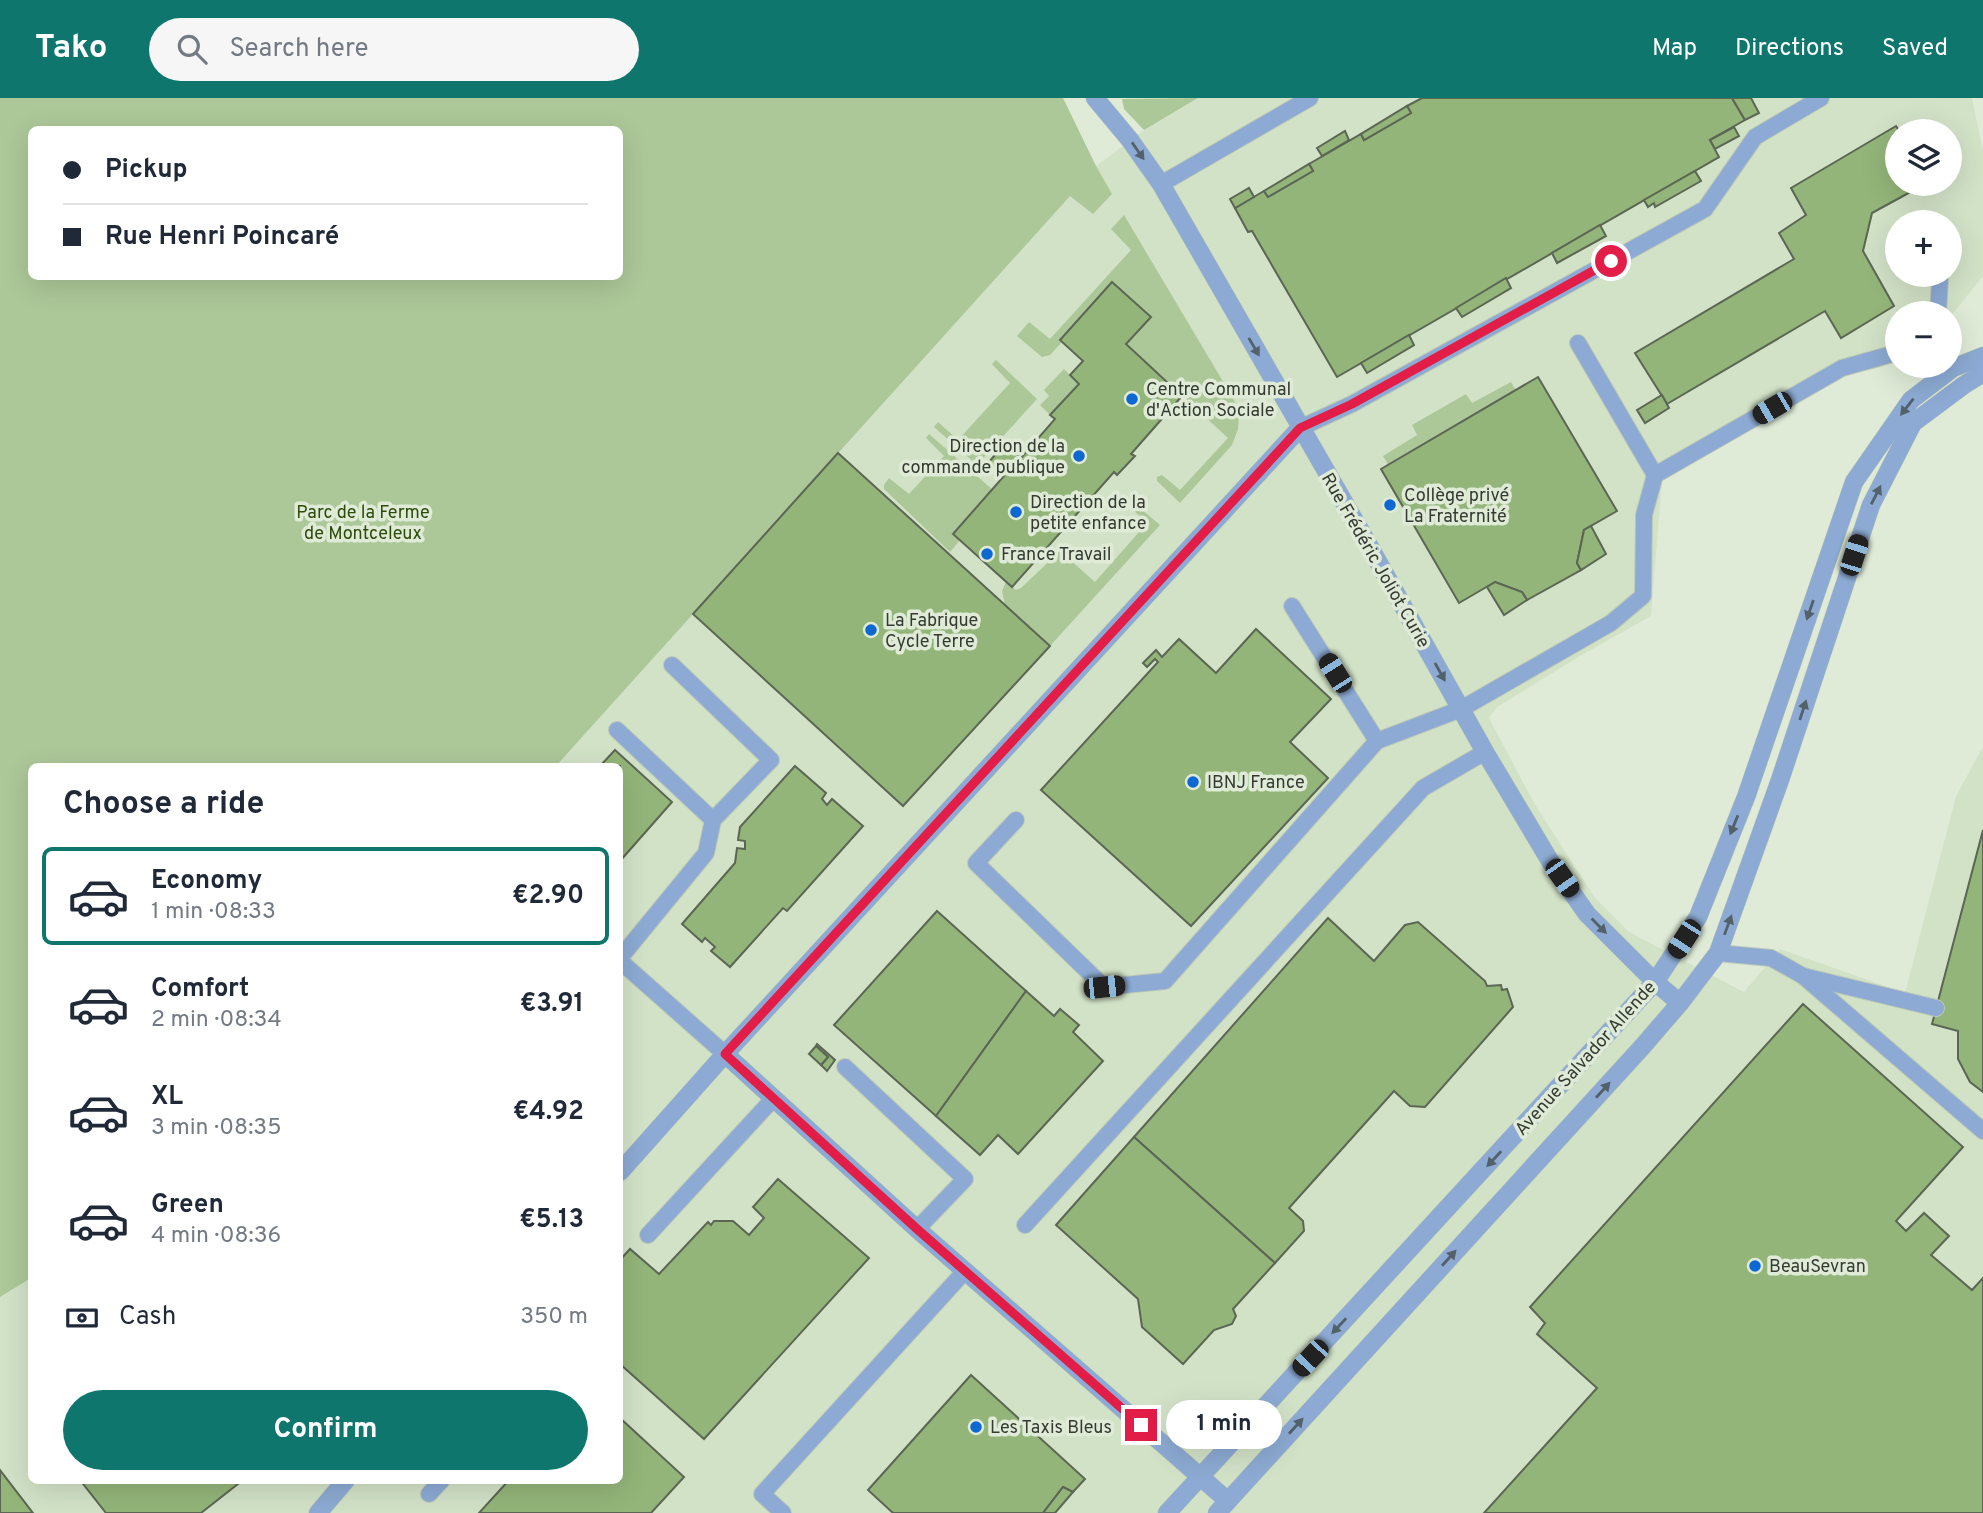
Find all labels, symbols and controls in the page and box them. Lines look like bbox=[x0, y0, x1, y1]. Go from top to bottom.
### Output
search box bbox=[149, 18, 639, 81]
text: Tako bbox=[35, 28, 107, 70]
icon: search bbox=[173, 30, 211, 68]
text: Search here bbox=[229, 33, 368, 66]
text: Map bbox=[1652, 34, 1697, 64]
text: Directions bbox=[1735, 34, 1844, 64]
text: Saved bbox=[1882, 34, 1948, 64]
map controls bbox=[1885, 119, 1962, 378]
button: layers bbox=[1885, 119, 1962, 196]
one-way arrow bbox=[1131, 142, 1145, 160]
text: Pickup bbox=[105, 154, 188, 187]
button: + bbox=[1885, 210, 1962, 287]
text: Rue Henri Poincaré bbox=[105, 221, 339, 254]
route start bbox=[1595, 245, 1627, 277]
button: − bbox=[1885, 301, 1962, 378]
one-way arrow bbox=[1248, 337, 1260, 356]
place label: Centre Communal d'Action Sociale bbox=[1146, 379, 1291, 423]
car bbox=[1749, 388, 1796, 428]
marker: Centre Communal d'Action Sociale bbox=[1124, 391, 1140, 407]
one-way arrow bbox=[1901, 398, 1915, 416]
place label: Direction de la commande publique bbox=[901, 436, 1065, 480]
marker: Direction de la commande publique bbox=[1071, 448, 1087, 464]
street label: Rue Frédéric Joliot Curie bbox=[1315, 469, 1434, 652]
place label: Collège privé La Fraternité bbox=[1404, 485, 1509, 529]
one-way arrow bbox=[1870, 485, 1881, 505]
place label: Direction de la petite enfance bbox=[1030, 492, 1146, 536]
marker: Collège privé La Fraternité bbox=[1382, 497, 1398, 513]
park label: Parc de la Ferme de Montceleux bbox=[296, 502, 430, 546]
marker: Direction de la petite enfance bbox=[1008, 504, 1024, 520]
car bbox=[1838, 532, 1871, 578]
place label: France Travail bbox=[1001, 544, 1111, 567]
marker: France Travail bbox=[979, 546, 995, 562]
one-way arrow bbox=[1804, 600, 1815, 621]
place label: La Fabrique Cycle Terre bbox=[885, 610, 978, 654]
marker: La Fabrique Cycle Terre bbox=[863, 622, 879, 638]
car bbox=[1315, 650, 1356, 696]
one-way arrow bbox=[1434, 662, 1446, 681]
one-way arrow bbox=[1798, 700, 1809, 721]
place label: IBNJ France bbox=[1207, 772, 1305, 795]
marker: IBNJ France bbox=[1185, 774, 1201, 790]
text: Choose a ride bbox=[63, 785, 264, 825]
one-way arrow bbox=[1729, 814, 1740, 835]
car bbox=[1542, 855, 1583, 901]
icon: car bbox=[67, 865, 130, 928]
text: Economy bbox=[151, 865, 262, 898]
text: €2.90 bbox=[512, 880, 584, 913]
text: 1 min · 08:33 bbox=[151, 898, 276, 927]
one-way arrow bbox=[1723, 915, 1734, 936]
car bbox=[1664, 916, 1705, 962]
one-way arrow bbox=[1590, 918, 1607, 934]
icon: car bbox=[67, 973, 130, 1036]
text: Comfort bbox=[151, 973, 249, 1006]
car bbox=[1083, 974, 1126, 1000]
street label: Avenue Salvador Allende bbox=[1511, 977, 1662, 1141]
text: €3.91 bbox=[520, 988, 584, 1021]
text: 2 min · 08:34 bbox=[151, 1006, 282, 1035]
icon: car bbox=[67, 1081, 130, 1144]
text: XL bbox=[151, 1081, 183, 1114]
one-way arrow bbox=[1594, 1082, 1610, 1099]
text: €4.92 bbox=[513, 1096, 584, 1129]
text: 3 min · 08:35 bbox=[151, 1114, 281, 1143]
one-way arrow bbox=[1486, 1150, 1502, 1167]
icon: car bbox=[67, 1189, 130, 1252]
text: Green bbox=[151, 1189, 224, 1222]
text: €5.13 bbox=[519, 1204, 584, 1237]
text: 4 min · 08:36 bbox=[151, 1222, 281, 1251]
one-way arrow bbox=[1441, 1250, 1457, 1267]
place label: BeauSevran bbox=[1769, 1256, 1866, 1279]
marker: BeauSevran bbox=[1747, 1258, 1763, 1274]
icon: cash bbox=[63, 1299, 101, 1337]
text: Cash bbox=[119, 1301, 176, 1334]
text: 350 m bbox=[520, 1303, 588, 1332]
one-way arrow bbox=[1331, 1317, 1347, 1335]
car bbox=[1288, 1335, 1333, 1381]
button: Confirm bbox=[63, 1390, 588, 1470]
callout: 1 min bbox=[1166, 1400, 1281, 1450]
route end bbox=[1125, 1409, 1157, 1441]
text: 1 min bbox=[1196, 1410, 1252, 1439]
place label: Les Taxis Bleus bbox=[990, 1417, 1112, 1440]
one-way arrow bbox=[1288, 1418, 1304, 1435]
marker: Les Taxis Bleus bbox=[968, 1419, 984, 1435]

